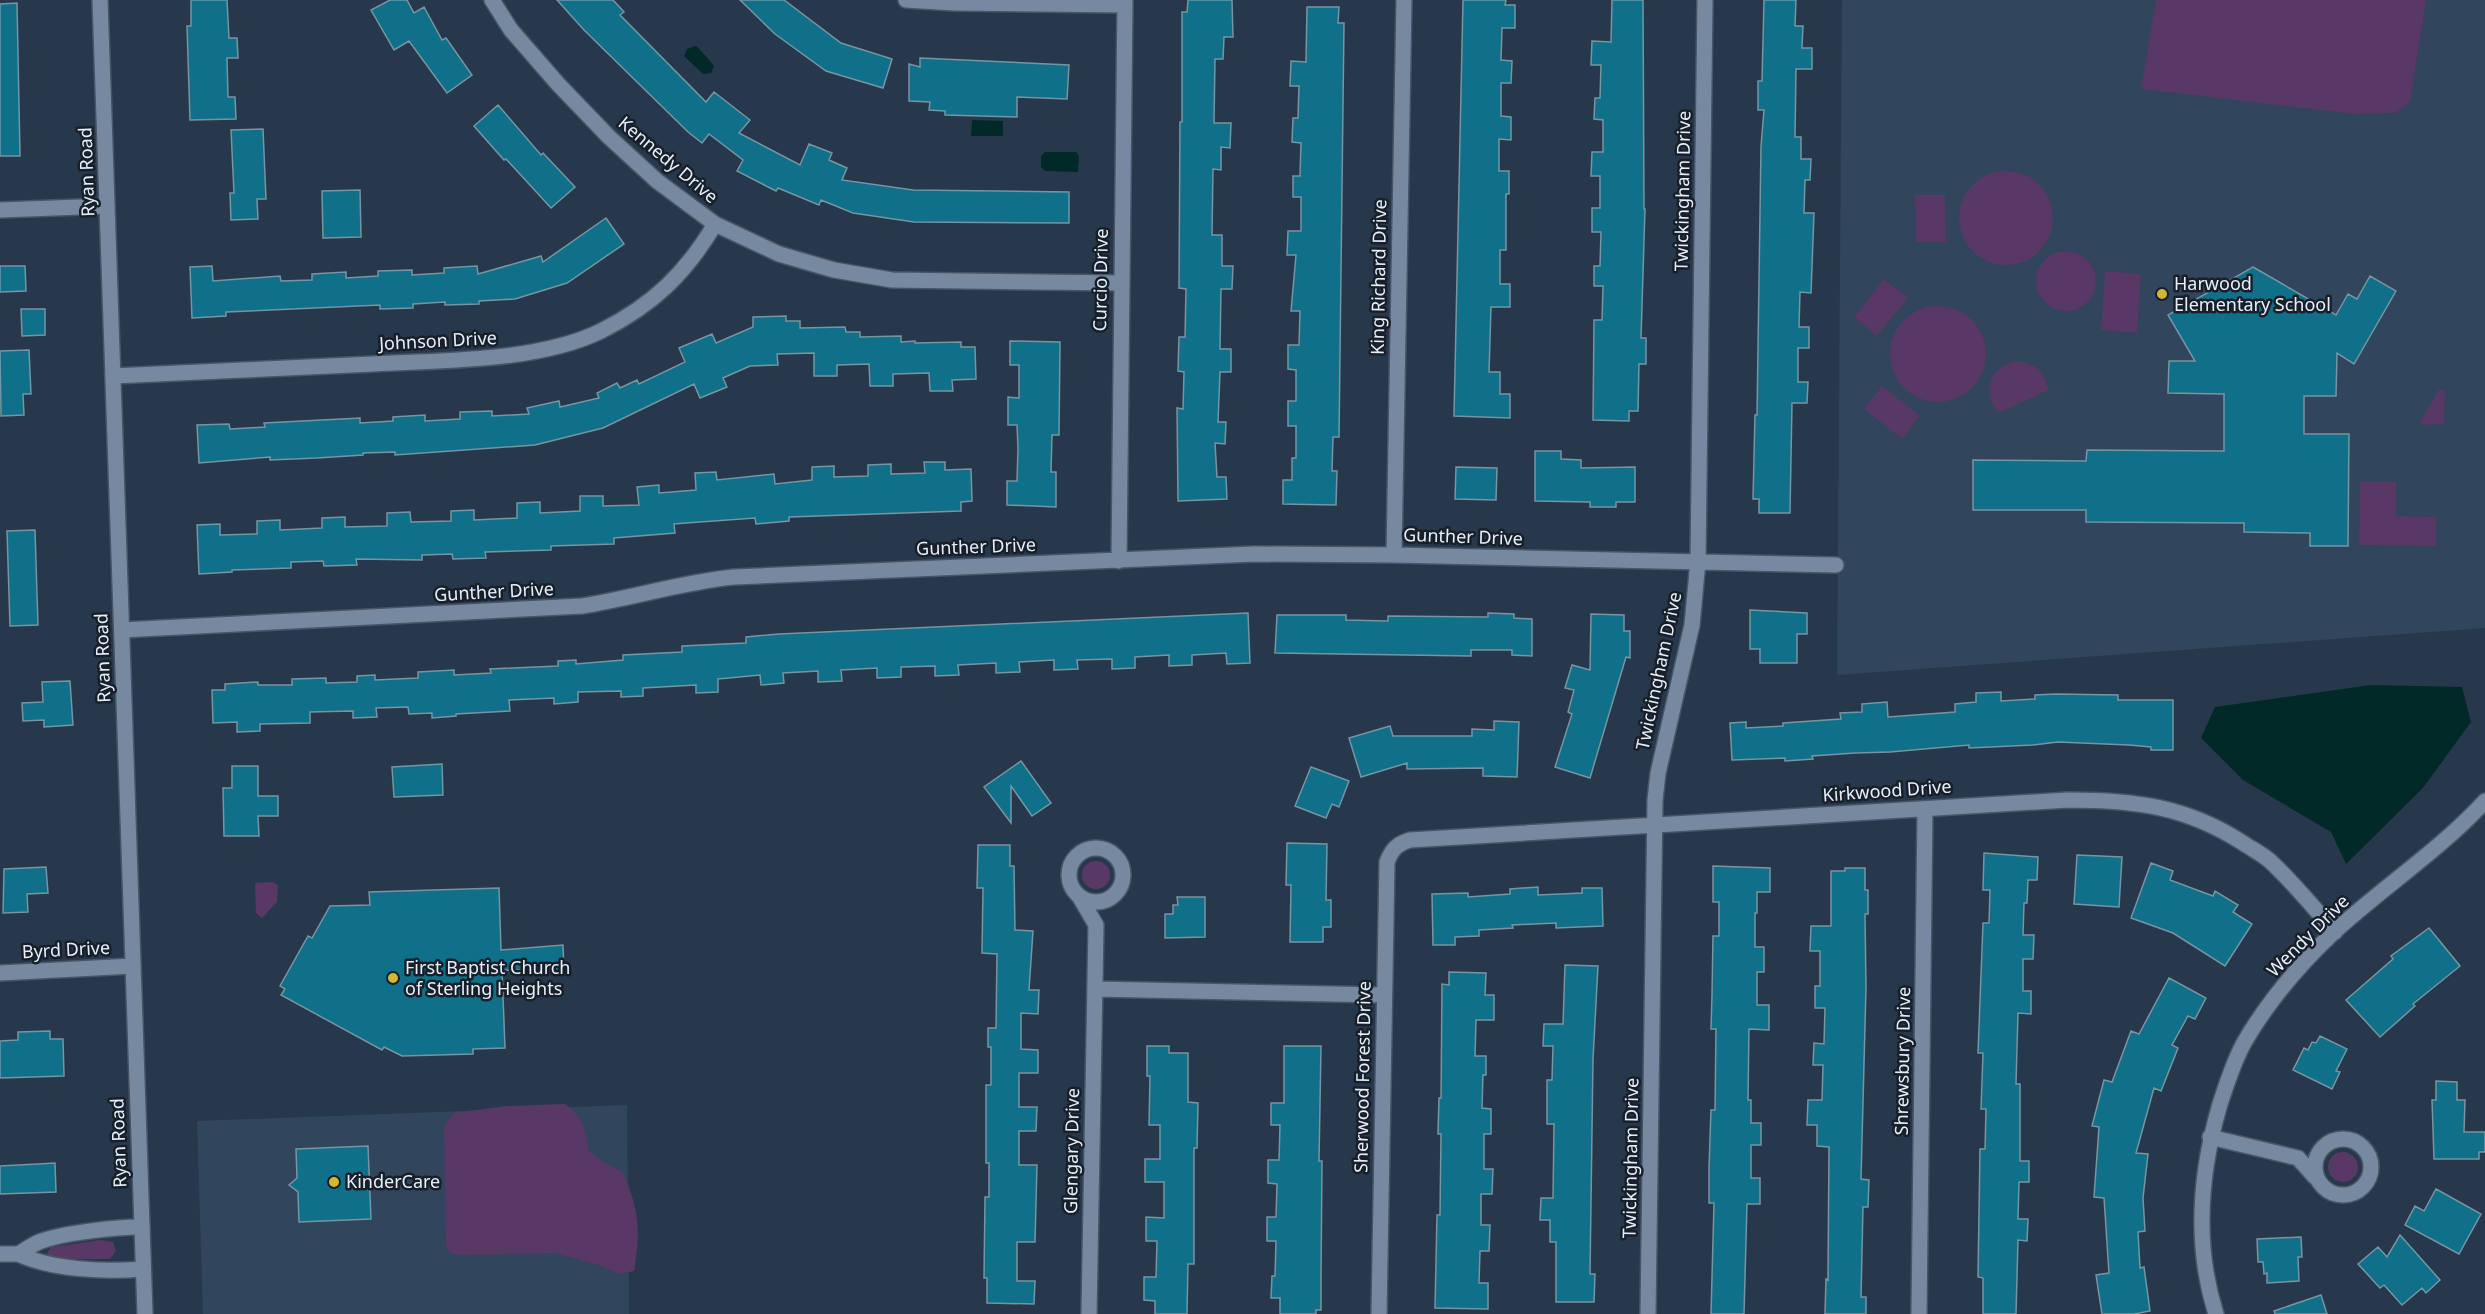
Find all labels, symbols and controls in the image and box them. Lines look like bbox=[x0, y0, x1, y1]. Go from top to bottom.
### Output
street label: Kennedy Drive bbox=[614, 110, 724, 208]
street label: Twickingham Drive bbox=[1669, 110, 1695, 272]
street label: Ryan Road bbox=[72, 127, 100, 217]
street label: King Richard Drive bbox=[1365, 199, 1391, 355]
street label: Curcio Drive bbox=[1087, 228, 1113, 332]
place label: Harwood Elementary School bbox=[2174, 271, 2331, 316]
marker: Harwood Elementary School bbox=[2155, 287, 2169, 301]
street label: Johnson Drive bbox=[376, 325, 497, 355]
street label: Gunther Drive bbox=[1403, 522, 1523, 550]
street label: Gunther Drive bbox=[916, 532, 1036, 560]
street label: Gunther Drive bbox=[434, 576, 554, 606]
street label: Twickingham Drive bbox=[1630, 590, 1686, 752]
street label: Ryan Road bbox=[88, 613, 116, 703]
street label: Kirkwood Drive bbox=[1822, 774, 1952, 806]
street label: Wendy Drive bbox=[2261, 889, 2354, 982]
street label: Byrd Drive bbox=[21, 935, 111, 963]
place label: First Baptist Church of Sterling Heights bbox=[405, 955, 571, 1000]
marker: First Baptist Church of Sterling Heights bbox=[386, 971, 400, 985]
street label: Sherwood Forest Drive bbox=[1348, 981, 1376, 1173]
street label: Shrewsbury Drive bbox=[1889, 986, 1915, 1136]
street label: Twickingham Drive bbox=[1617, 1077, 1643, 1239]
street label: Glengary Drive bbox=[1058, 1088, 1084, 1214]
street label: Ryan Road bbox=[104, 1098, 132, 1188]
place label: KinderCare bbox=[346, 1169, 440, 1193]
marker: KinderCare bbox=[327, 1175, 341, 1189]

